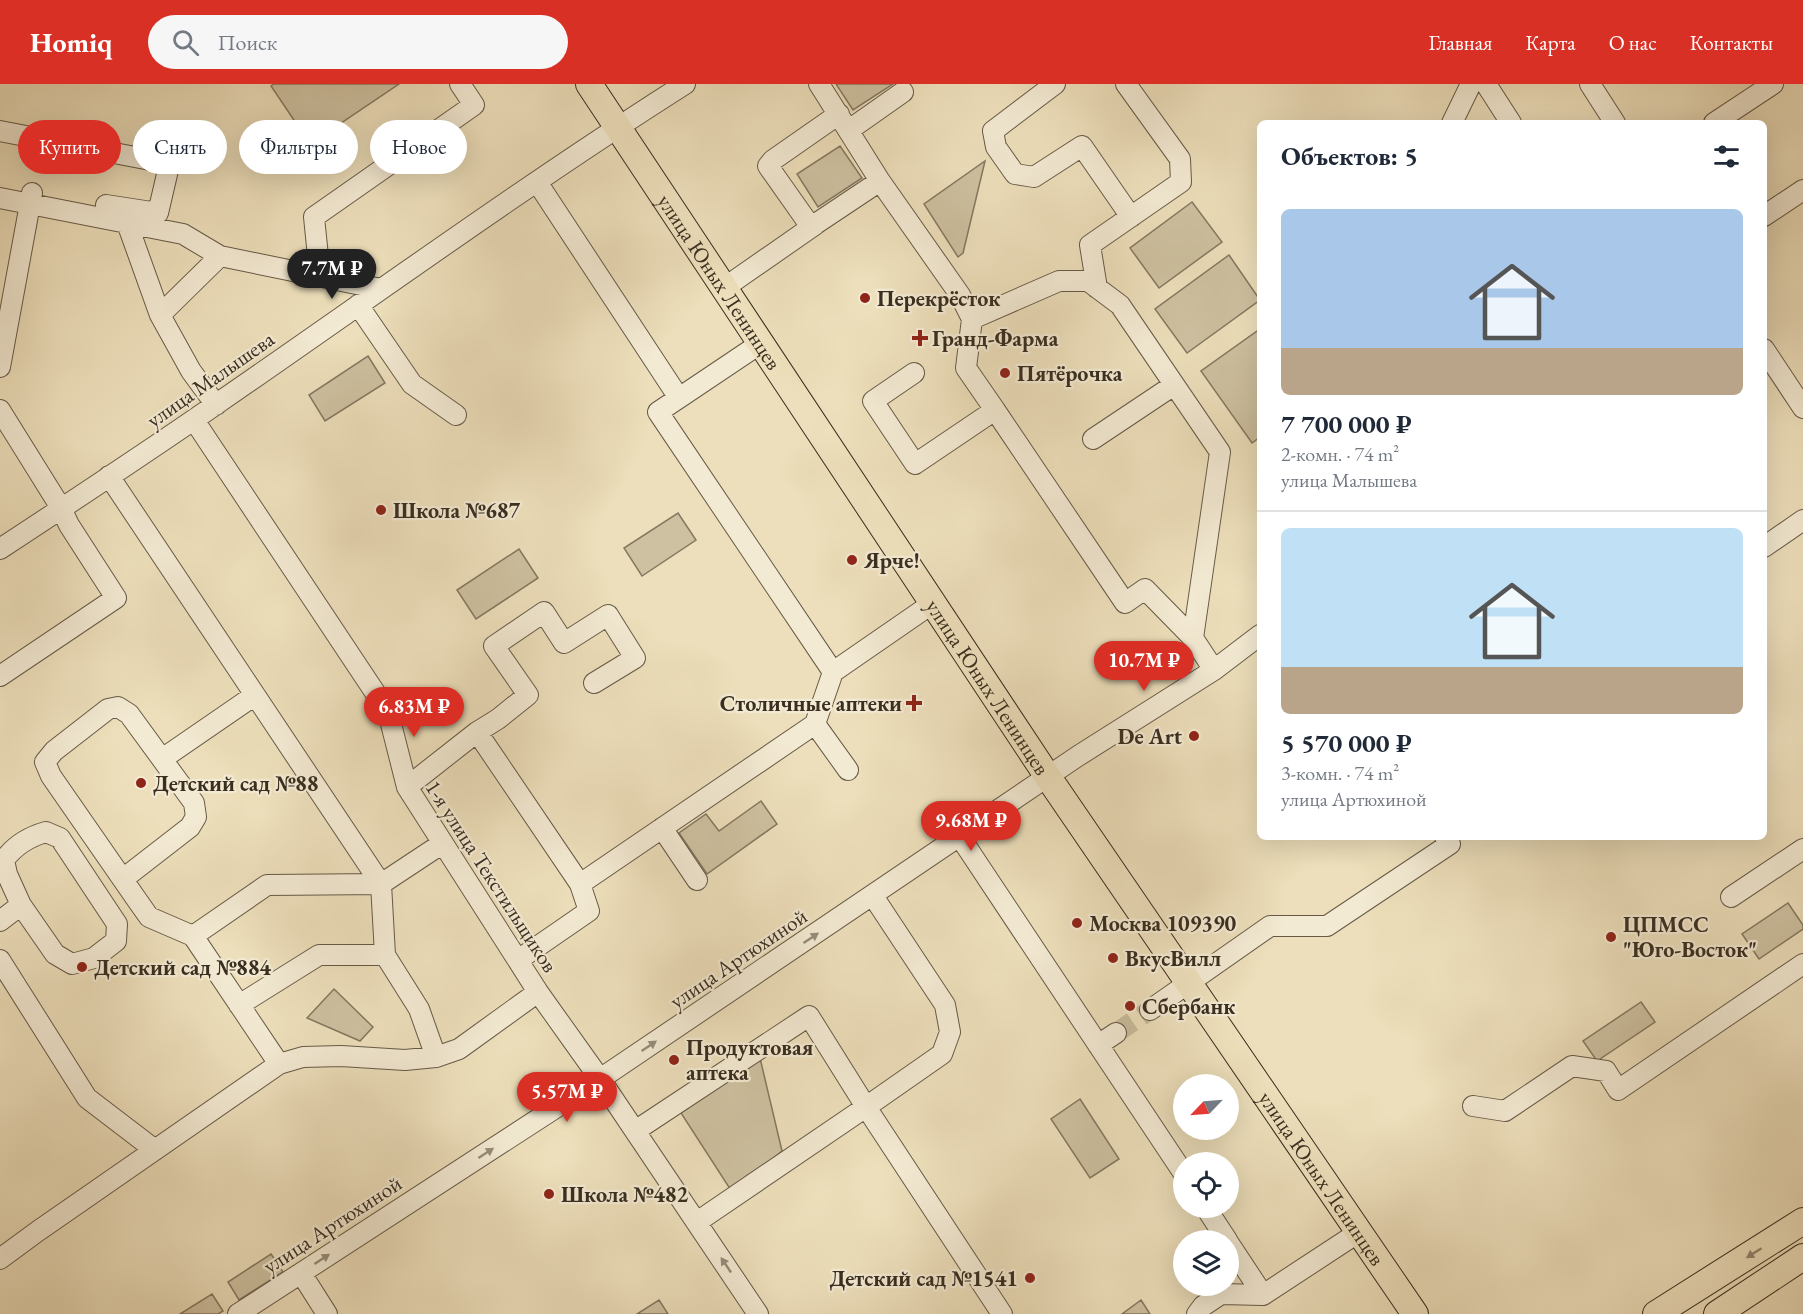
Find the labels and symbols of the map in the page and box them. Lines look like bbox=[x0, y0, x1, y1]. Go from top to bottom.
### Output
street label: улица Юных Ленинцев bbox=[651, 188, 788, 375]
pin: 7.7M ₽ bbox=[283, 249, 381, 300]
place label: Перекрёсток bbox=[877, 284, 1001, 313]
marker: Перекрёсток bbox=[858, 291, 872, 305]
street label: улица Малышева bbox=[141, 324, 280, 434]
place label: Гранд-Фарма bbox=[932, 324, 1059, 353]
marker: Гранд-Фарма bbox=[913, 331, 927, 345]
place label: Пятёрочка bbox=[1017, 359, 1123, 388]
marker: Пятёрочка bbox=[998, 366, 1012, 380]
place label: Школа №687 bbox=[393, 496, 520, 525]
marker: Школа №687 bbox=[374, 503, 388, 517]
place label: Ярче! bbox=[863, 546, 920, 575]
marker: Ярче! bbox=[845, 553, 859, 567]
street label: улица Юных Ленинцев bbox=[919, 593, 1057, 781]
pin: 10.7M ₽ bbox=[1089, 641, 1199, 692]
pin: 6.83M ₽ bbox=[359, 687, 469, 738]
place label: Столичные аптеки bbox=[720, 689, 902, 718]
marker: Столичные аптеки bbox=[907, 696, 921, 710]
place label: De Art bbox=[1118, 722, 1183, 751]
marker: De Art bbox=[1187, 729, 1201, 743]
place label: Детский сад №88 bbox=[153, 769, 318, 798]
street label: 1-я улица Текстильщиков bbox=[419, 775, 565, 978]
marker: Детский сад №88 bbox=[134, 776, 148, 790]
pin: 9.68M ₽ bbox=[916, 801, 1026, 852]
street label: улица Артюхиной bbox=[664, 901, 813, 1015]
place label: Москва 109390 bbox=[1089, 909, 1237, 938]
place label: ЦПМСС "Юго-Восток" bbox=[1623, 910, 1757, 964]
marker: Москва 109390 bbox=[1070, 916, 1084, 930]
marker: ЦПМСС "Юго-Восток" bbox=[1604, 930, 1618, 944]
one-way arrow bbox=[803, 932, 819, 943]
place label: ВкусВилл bbox=[1125, 944, 1221, 973]
marker: ВкусВилл bbox=[1106, 951, 1120, 965]
place label: Детский сад №884 bbox=[94, 953, 271, 982]
marker: Детский сад №884 bbox=[75, 960, 89, 974]
place label: Сбербанк bbox=[1142, 992, 1236, 1021]
marker: Сбербанк bbox=[1123, 999, 1137, 1013]
place label: Продуктовая аптека bbox=[686, 1033, 814, 1087]
one-way arrow bbox=[641, 1041, 657, 1052]
marker: Продуктовая аптека bbox=[667, 1053, 681, 1067]
pin: 5.57M ₽ bbox=[512, 1072, 622, 1123]
north arrow bbox=[1173, 1074, 1239, 1140]
street label: улица Юных Ленинцев bbox=[1252, 1085, 1392, 1271]
one-way arrow bbox=[478, 1148, 494, 1159]
street label: улица Артюхиной bbox=[257, 1168, 408, 1280]
place label: Школа №482 bbox=[561, 1180, 688, 1209]
marker: Школа №482 bbox=[542, 1187, 556, 1201]
one-way arrow bbox=[1745, 1247, 1762, 1258]
one-way arrow bbox=[314, 1254, 331, 1265]
one-way arrow bbox=[720, 1257, 731, 1274]
place label: Детский сад №1541 bbox=[829, 1264, 1018, 1293]
marker: Детский сад №1541 bbox=[1023, 1271, 1037, 1285]

